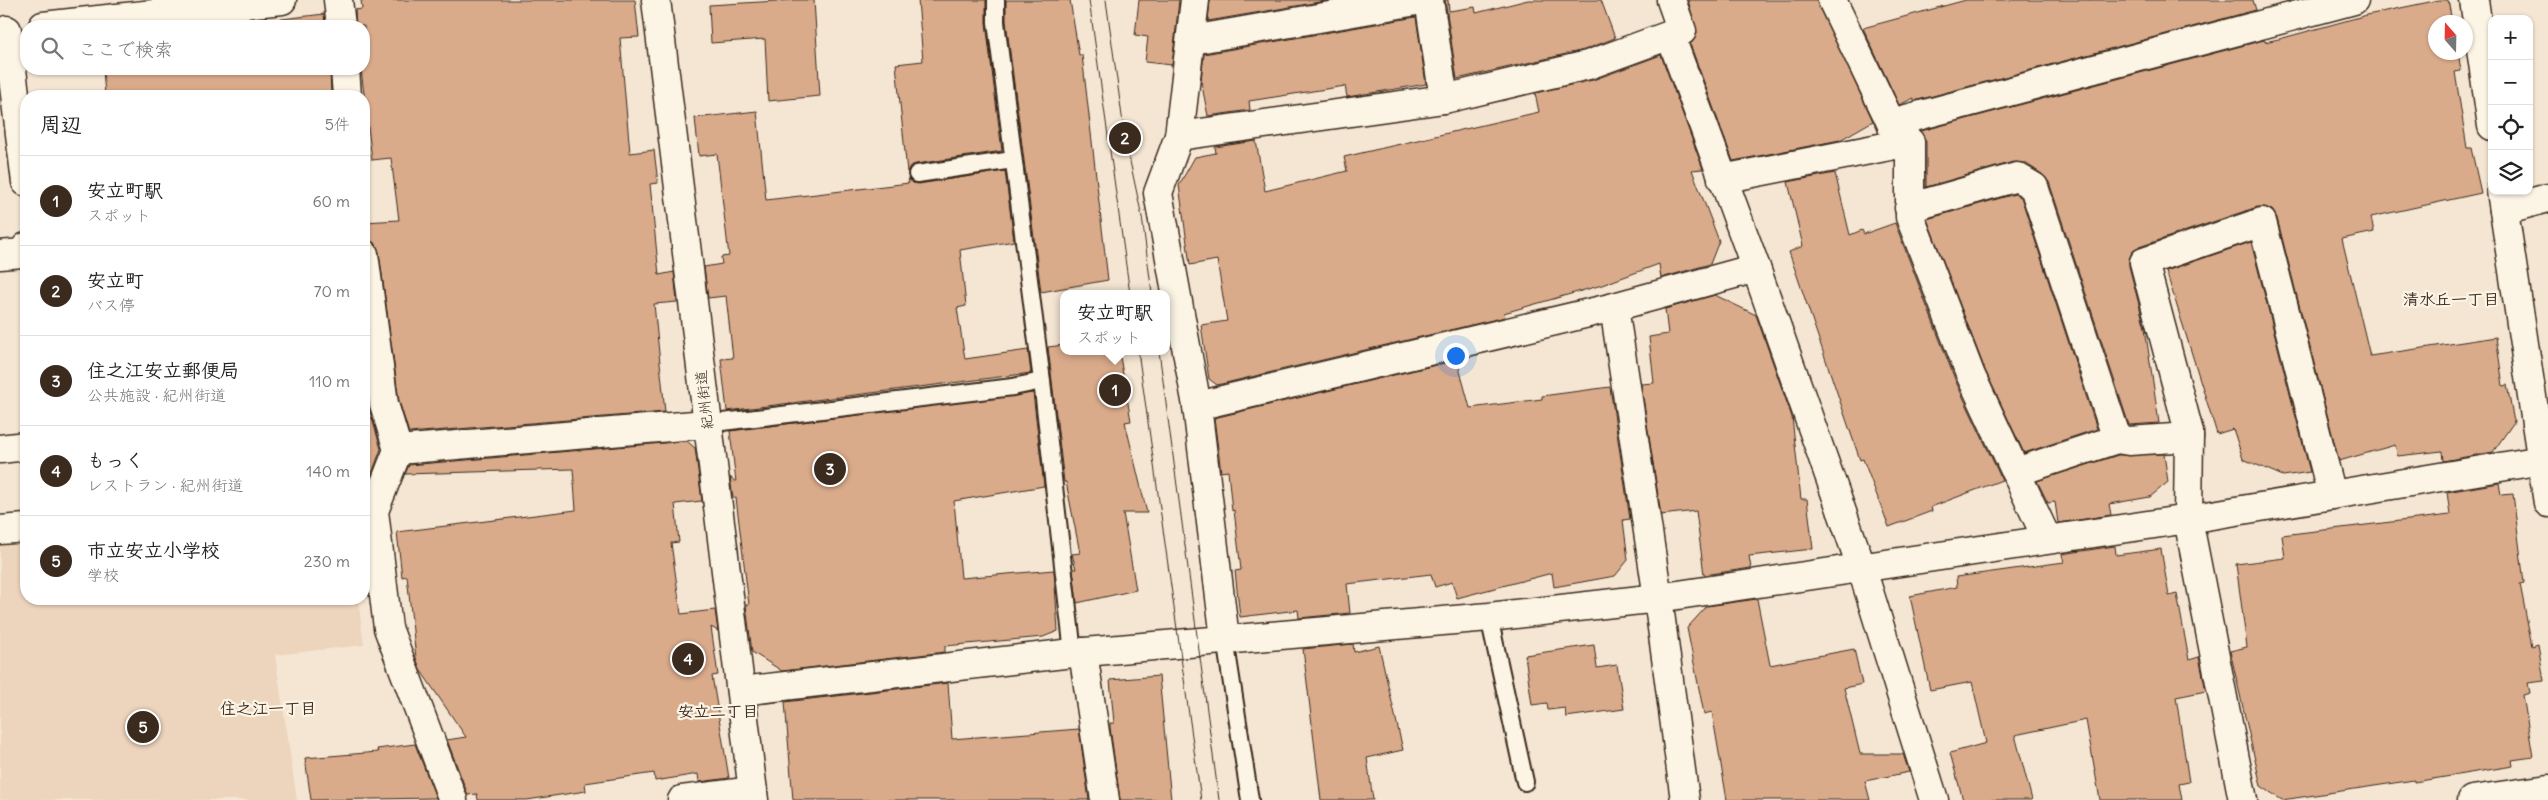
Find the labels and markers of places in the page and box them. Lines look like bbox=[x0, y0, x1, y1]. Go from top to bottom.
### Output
pin: 2 bbox=[1109, 119, 1141, 157]
pin: 1 bbox=[1099, 371, 1131, 409]
pin: 3 bbox=[814, 450, 846, 488]
pin: 4 bbox=[672, 640, 704, 678]
pin: 5 bbox=[127, 708, 159, 746]

